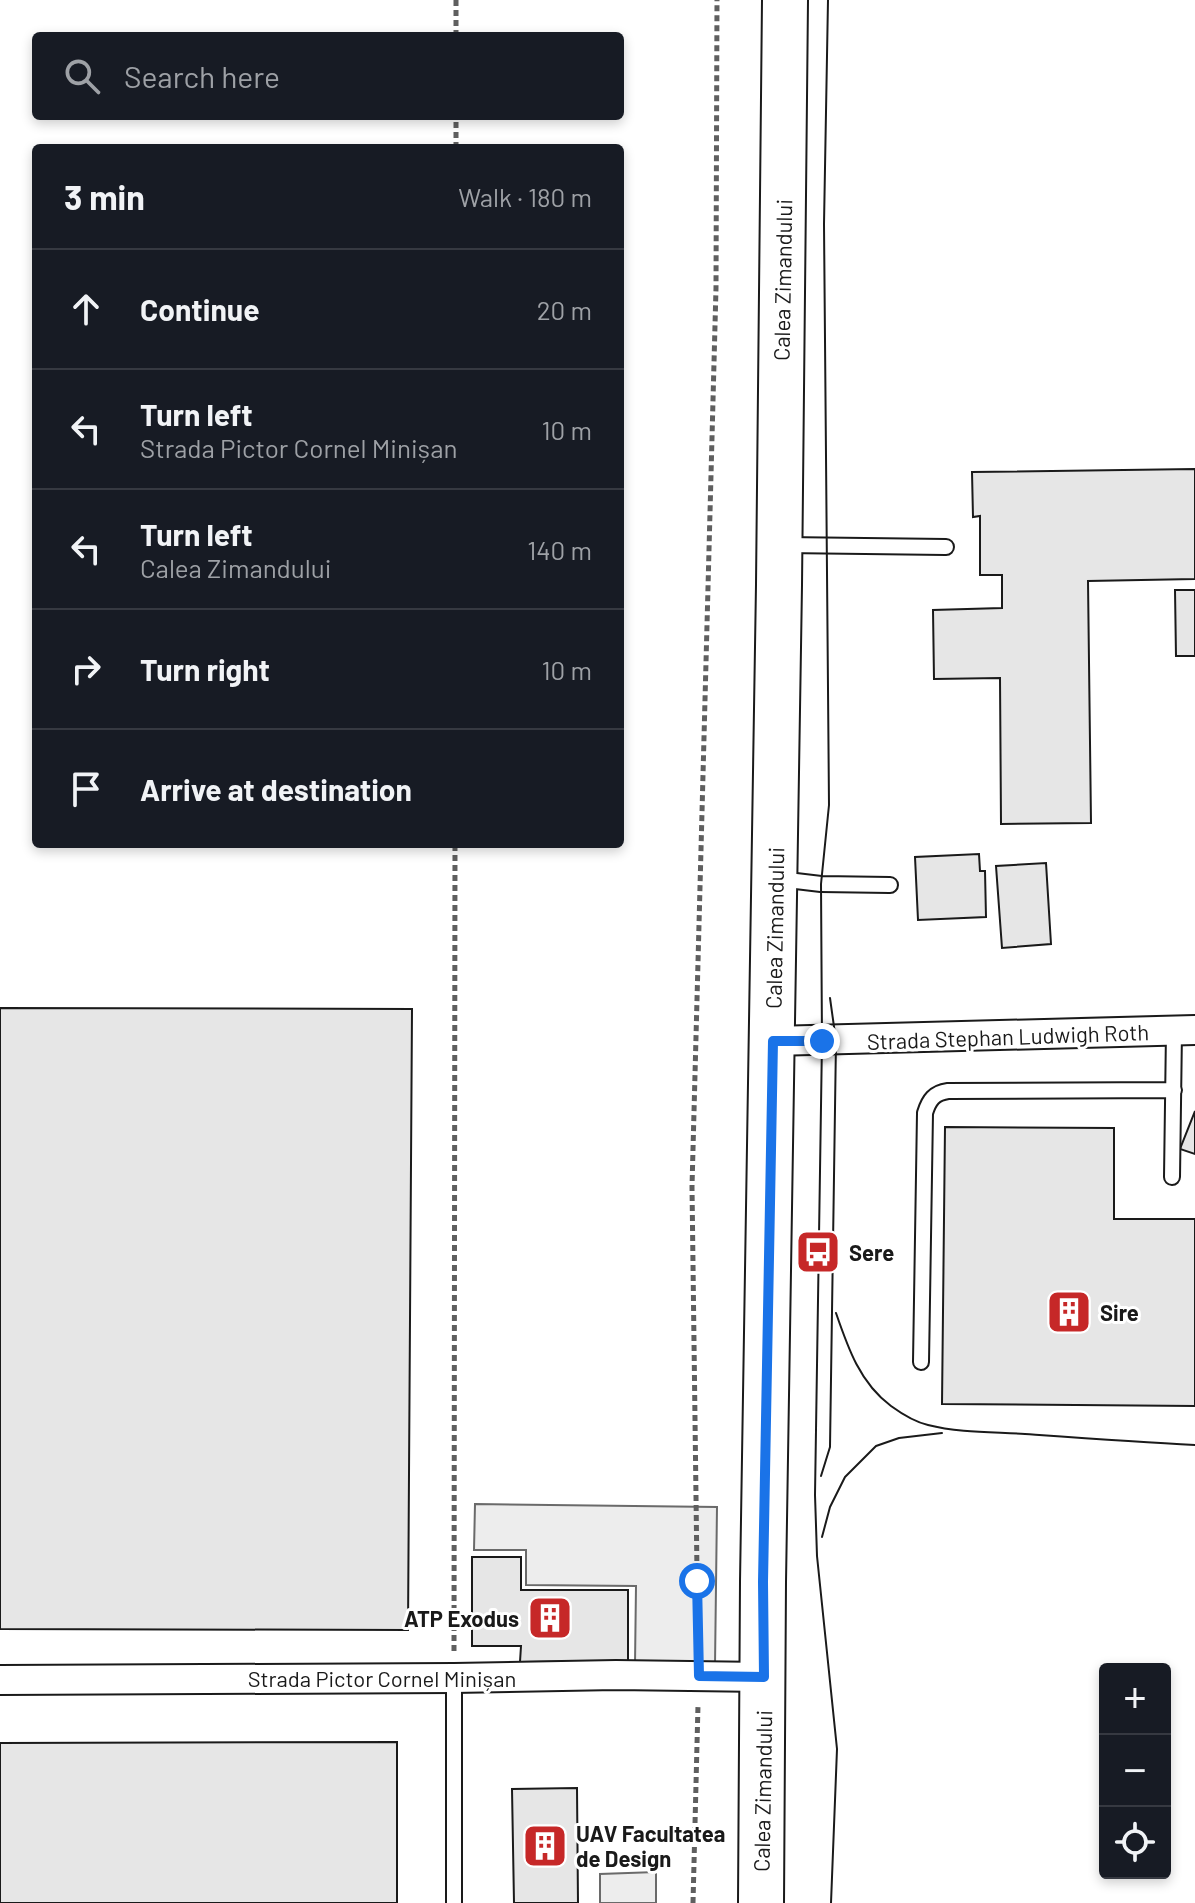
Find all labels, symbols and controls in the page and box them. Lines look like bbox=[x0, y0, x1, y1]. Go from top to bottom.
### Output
search box bbox=[32, 32, 624, 120]
icon: search bbox=[60, 54, 104, 98]
text: Search here bbox=[124, 58, 280, 94]
text: 3 min bbox=[64, 176, 145, 217]
text: Walk · 180 m bbox=[458, 181, 592, 212]
street label: Calea Zimandului bbox=[768, 199, 796, 361]
icon: ahead bbox=[64, 287, 108, 331]
text: Continue bbox=[140, 291, 260, 327]
text: 20 m bbox=[537, 294, 592, 325]
text: Turn left bbox=[140, 396, 253, 432]
icon: left bbox=[64, 407, 108, 451]
text: 10 m bbox=[542, 414, 592, 445]
text: Strada Pictor Cornel Minișan bbox=[140, 432, 458, 463]
text: Turn left bbox=[140, 516, 253, 552]
icon: left bbox=[64, 527, 108, 571]
text: 140 m bbox=[527, 534, 592, 565]
text: Calea Zimandului bbox=[140, 552, 331, 583]
icon: right bbox=[64, 647, 108, 691]
text: Turn right bbox=[140, 651, 270, 687]
text: 10 m bbox=[542, 654, 592, 685]
icon: arrive bbox=[64, 767, 108, 811]
text: Arrive at destination bbox=[140, 771, 412, 807]
street label: Calea Zimandului bbox=[760, 847, 788, 1009]
street label: Strada Stephan Ludwigh Roth bbox=[866, 1018, 1150, 1054]
route end bbox=[804, 1023, 840, 1059]
bus stop icon: Sere bbox=[794, 1228, 842, 1276]
place label: Sere bbox=[849, 1239, 894, 1265]
building icon: Sire bbox=[1045, 1288, 1093, 1336]
place label: Sire bbox=[1100, 1299, 1139, 1325]
route start bbox=[679, 1563, 715, 1599]
building icon: ATP Exodus bbox=[526, 1594, 574, 1642]
place label: ATP Exodus bbox=[404, 1605, 519, 1631]
map controls bbox=[1099, 1663, 1171, 1879]
button: + bbox=[1099, 1663, 1171, 1735]
street label: Strada Pictor Cornel Minișan bbox=[248, 1665, 516, 1691]
street label: Calea Zimandului bbox=[748, 1710, 776, 1872]
button: − bbox=[1099, 1735, 1171, 1807]
button: locate bbox=[1099, 1807, 1171, 1879]
place label: UAV Facultatea de Design bbox=[576, 1820, 725, 1871]
building icon: UAV Facultatea de Design bbox=[521, 1822, 569, 1870]

